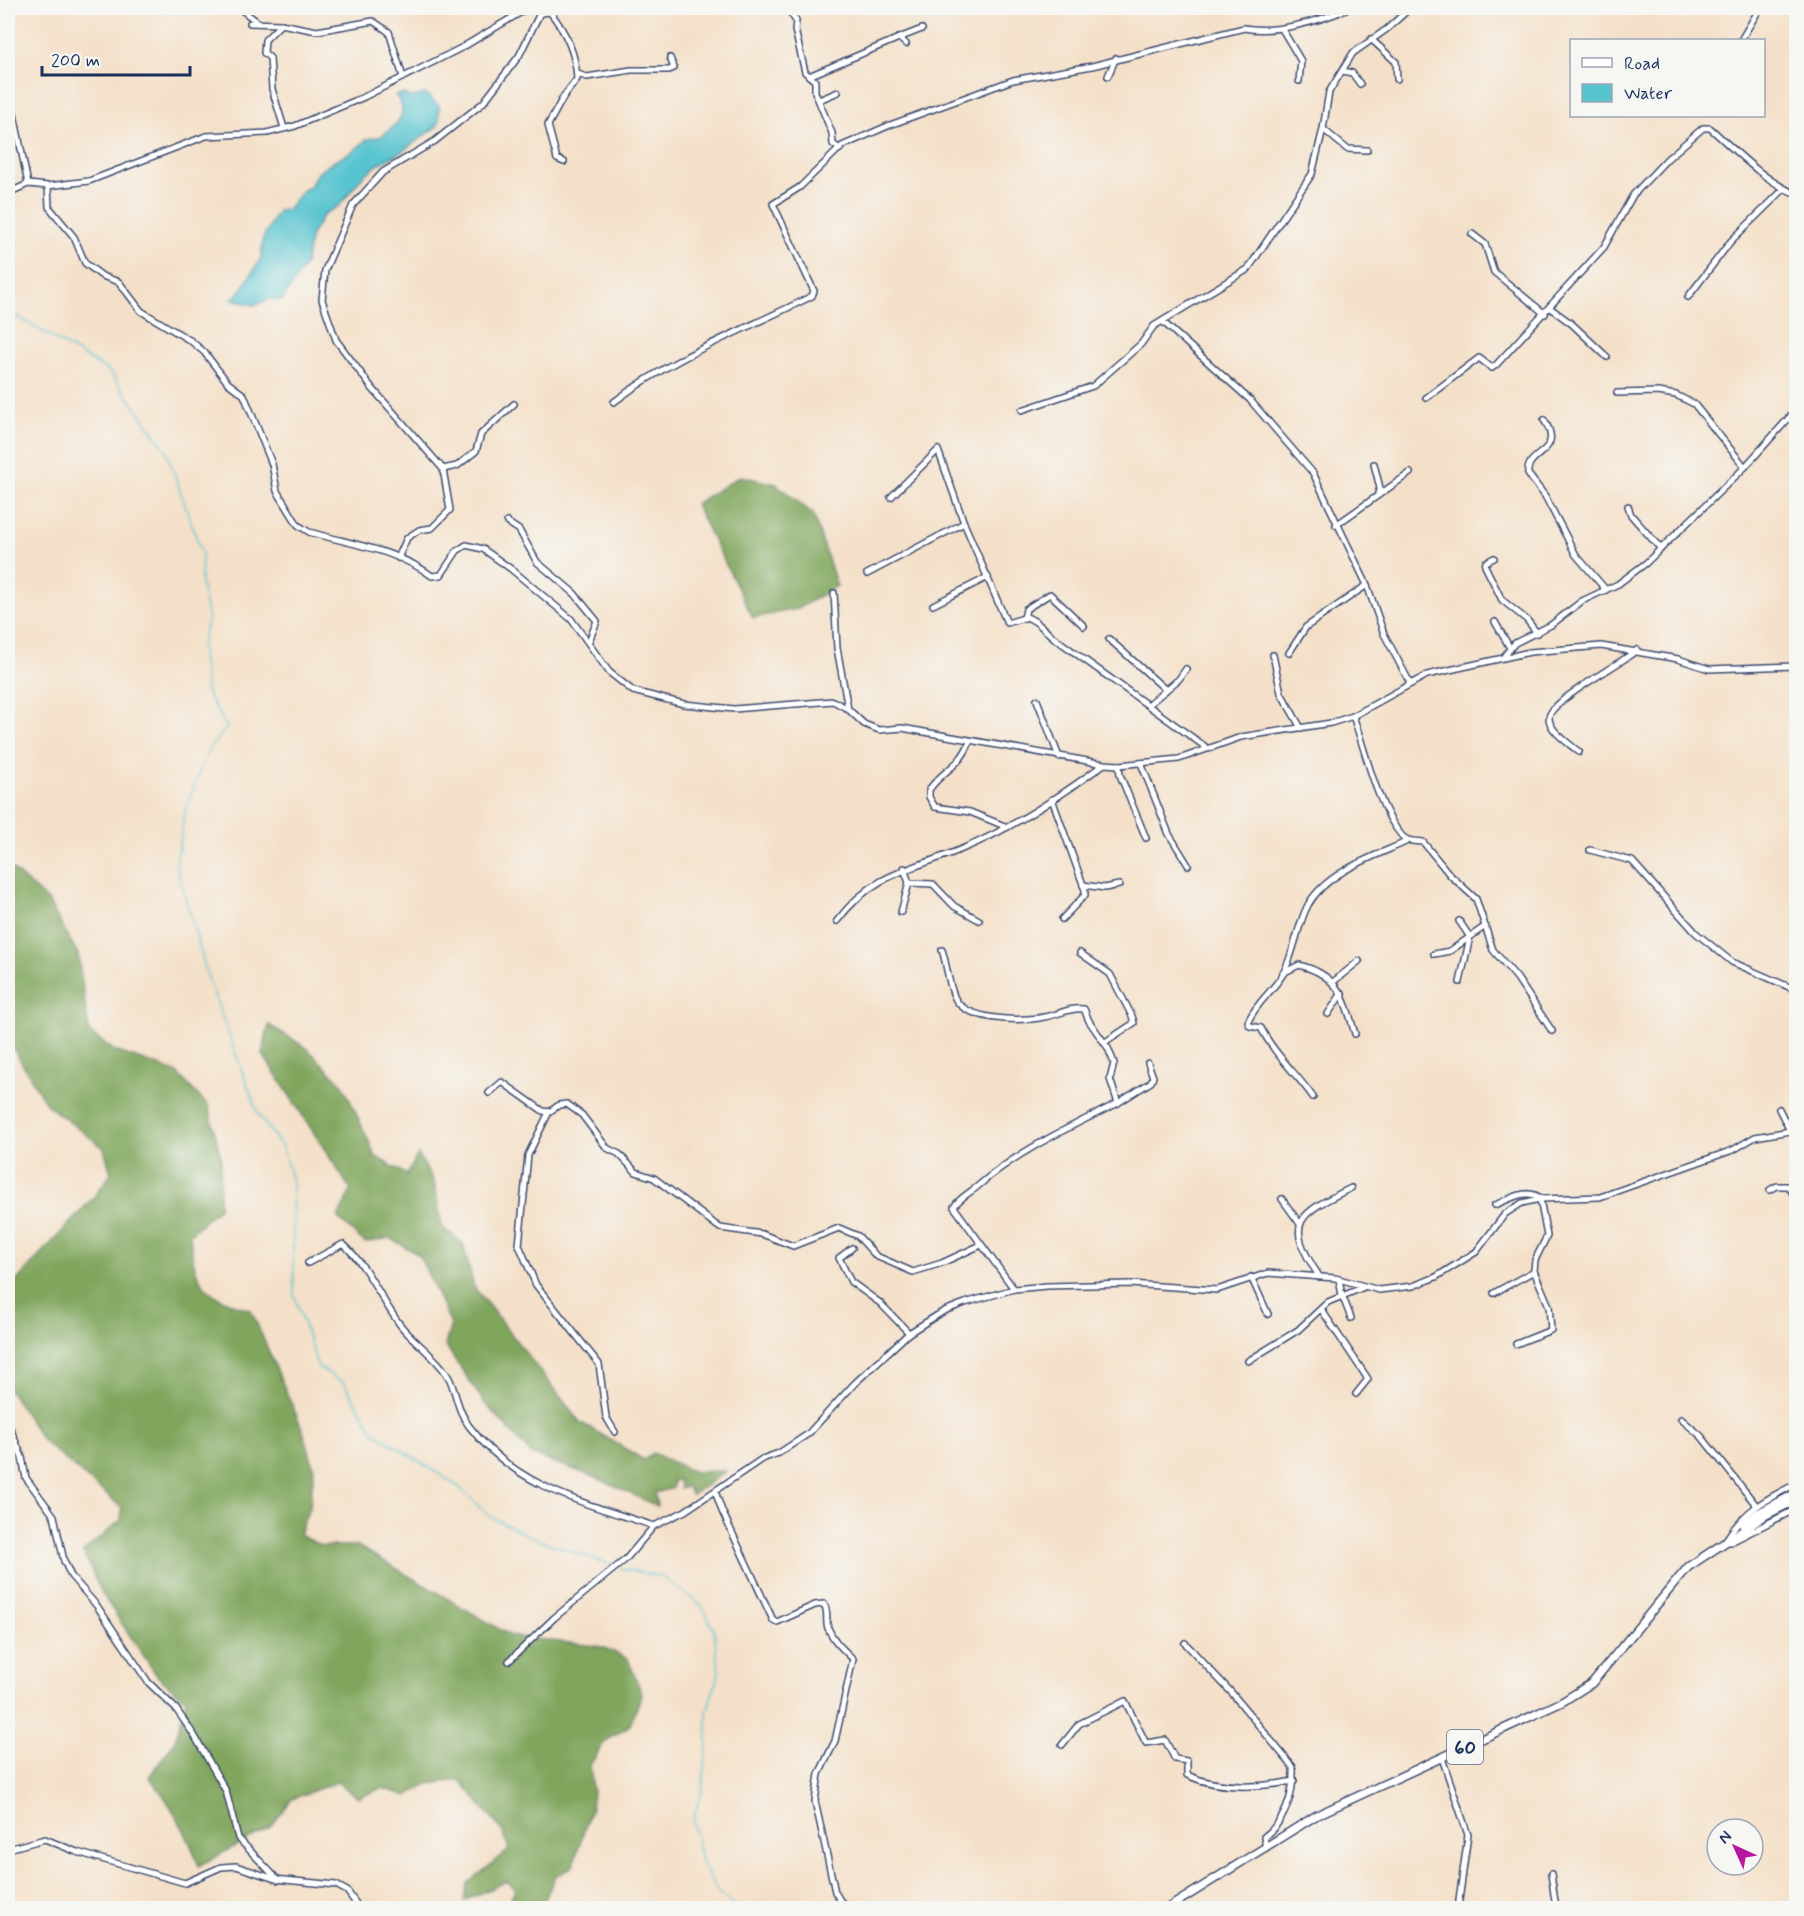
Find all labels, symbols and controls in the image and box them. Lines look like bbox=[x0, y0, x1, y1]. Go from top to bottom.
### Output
scale bar bbox=[42, 39, 190, 77]
legend bbox=[1570, 39, 1765, 117]
text: 200 m bbox=[51, 49, 100, 73]
text: Road bbox=[1624, 52, 1660, 76]
text: Water bbox=[1624, 82, 1673, 106]
road number: 60 bbox=[1447, 1730, 1483, 1764]
north arrow bbox=[1705, 1817, 1765, 1877]
text: N bbox=[1714, 1826, 1737, 1849]

